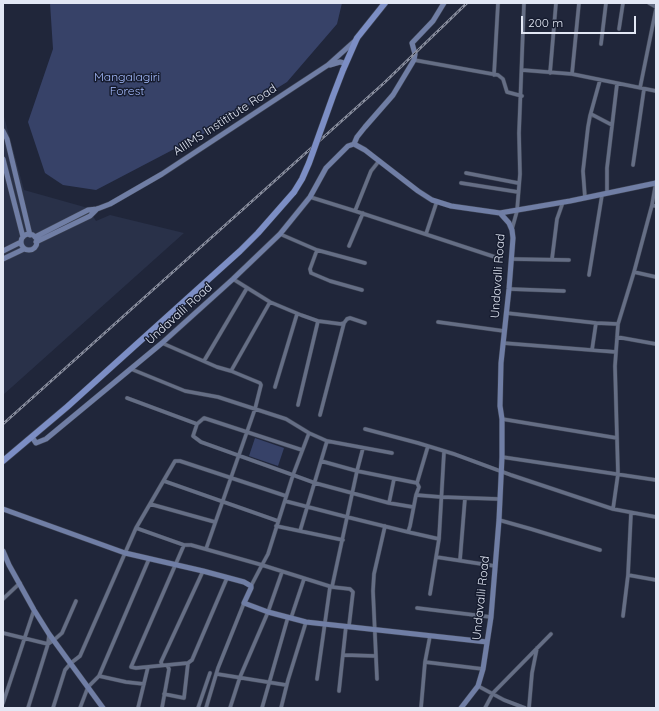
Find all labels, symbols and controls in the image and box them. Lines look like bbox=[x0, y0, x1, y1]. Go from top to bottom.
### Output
scale bar bbox=[523, 8, 638, 34]
text: 200 m bbox=[528, 15, 563, 30]
park label: Mangalagiri Forest bbox=[94, 70, 160, 98]
street label: AIIIMS Instititute Road bbox=[171, 81, 279, 159]
street label: Undavalli Road bbox=[488, 233, 508, 319]
street label: Undavalli Road bbox=[143, 280, 215, 348]
street label: Undavalli Road bbox=[469, 555, 493, 641]

